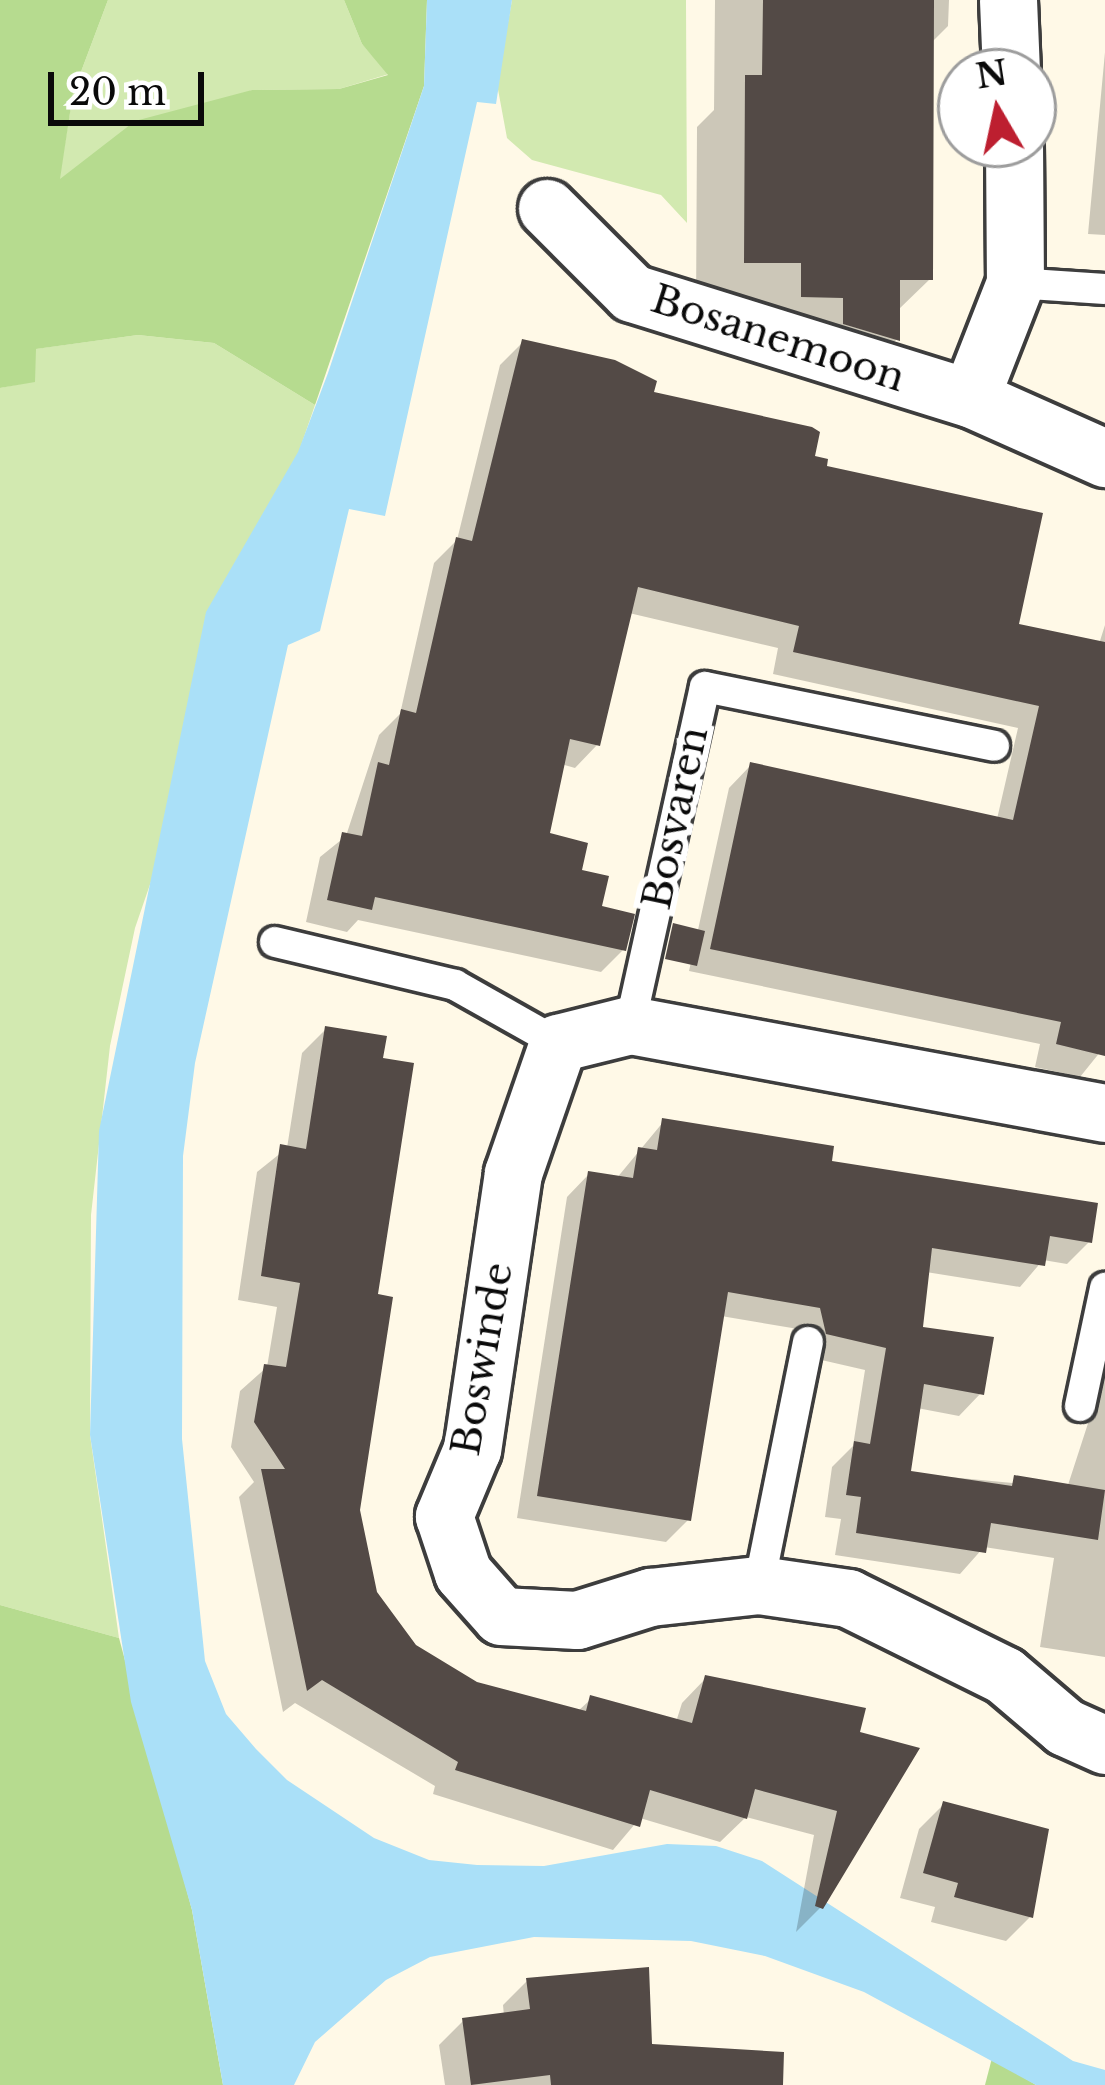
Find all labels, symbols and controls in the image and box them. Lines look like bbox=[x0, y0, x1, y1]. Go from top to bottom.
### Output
scale bar bbox=[54, 48, 210, 122]
north arrow bbox=[937, 48, 1057, 168]
text: N bbox=[973, 52, 1010, 98]
text: 20 m bbox=[69, 70, 166, 115]
street label: Bosanemoon bbox=[645, 276, 911, 402]
street label: Bosvaren bbox=[634, 723, 718, 913]
street label: Boswinde bbox=[443, 1259, 523, 1459]

